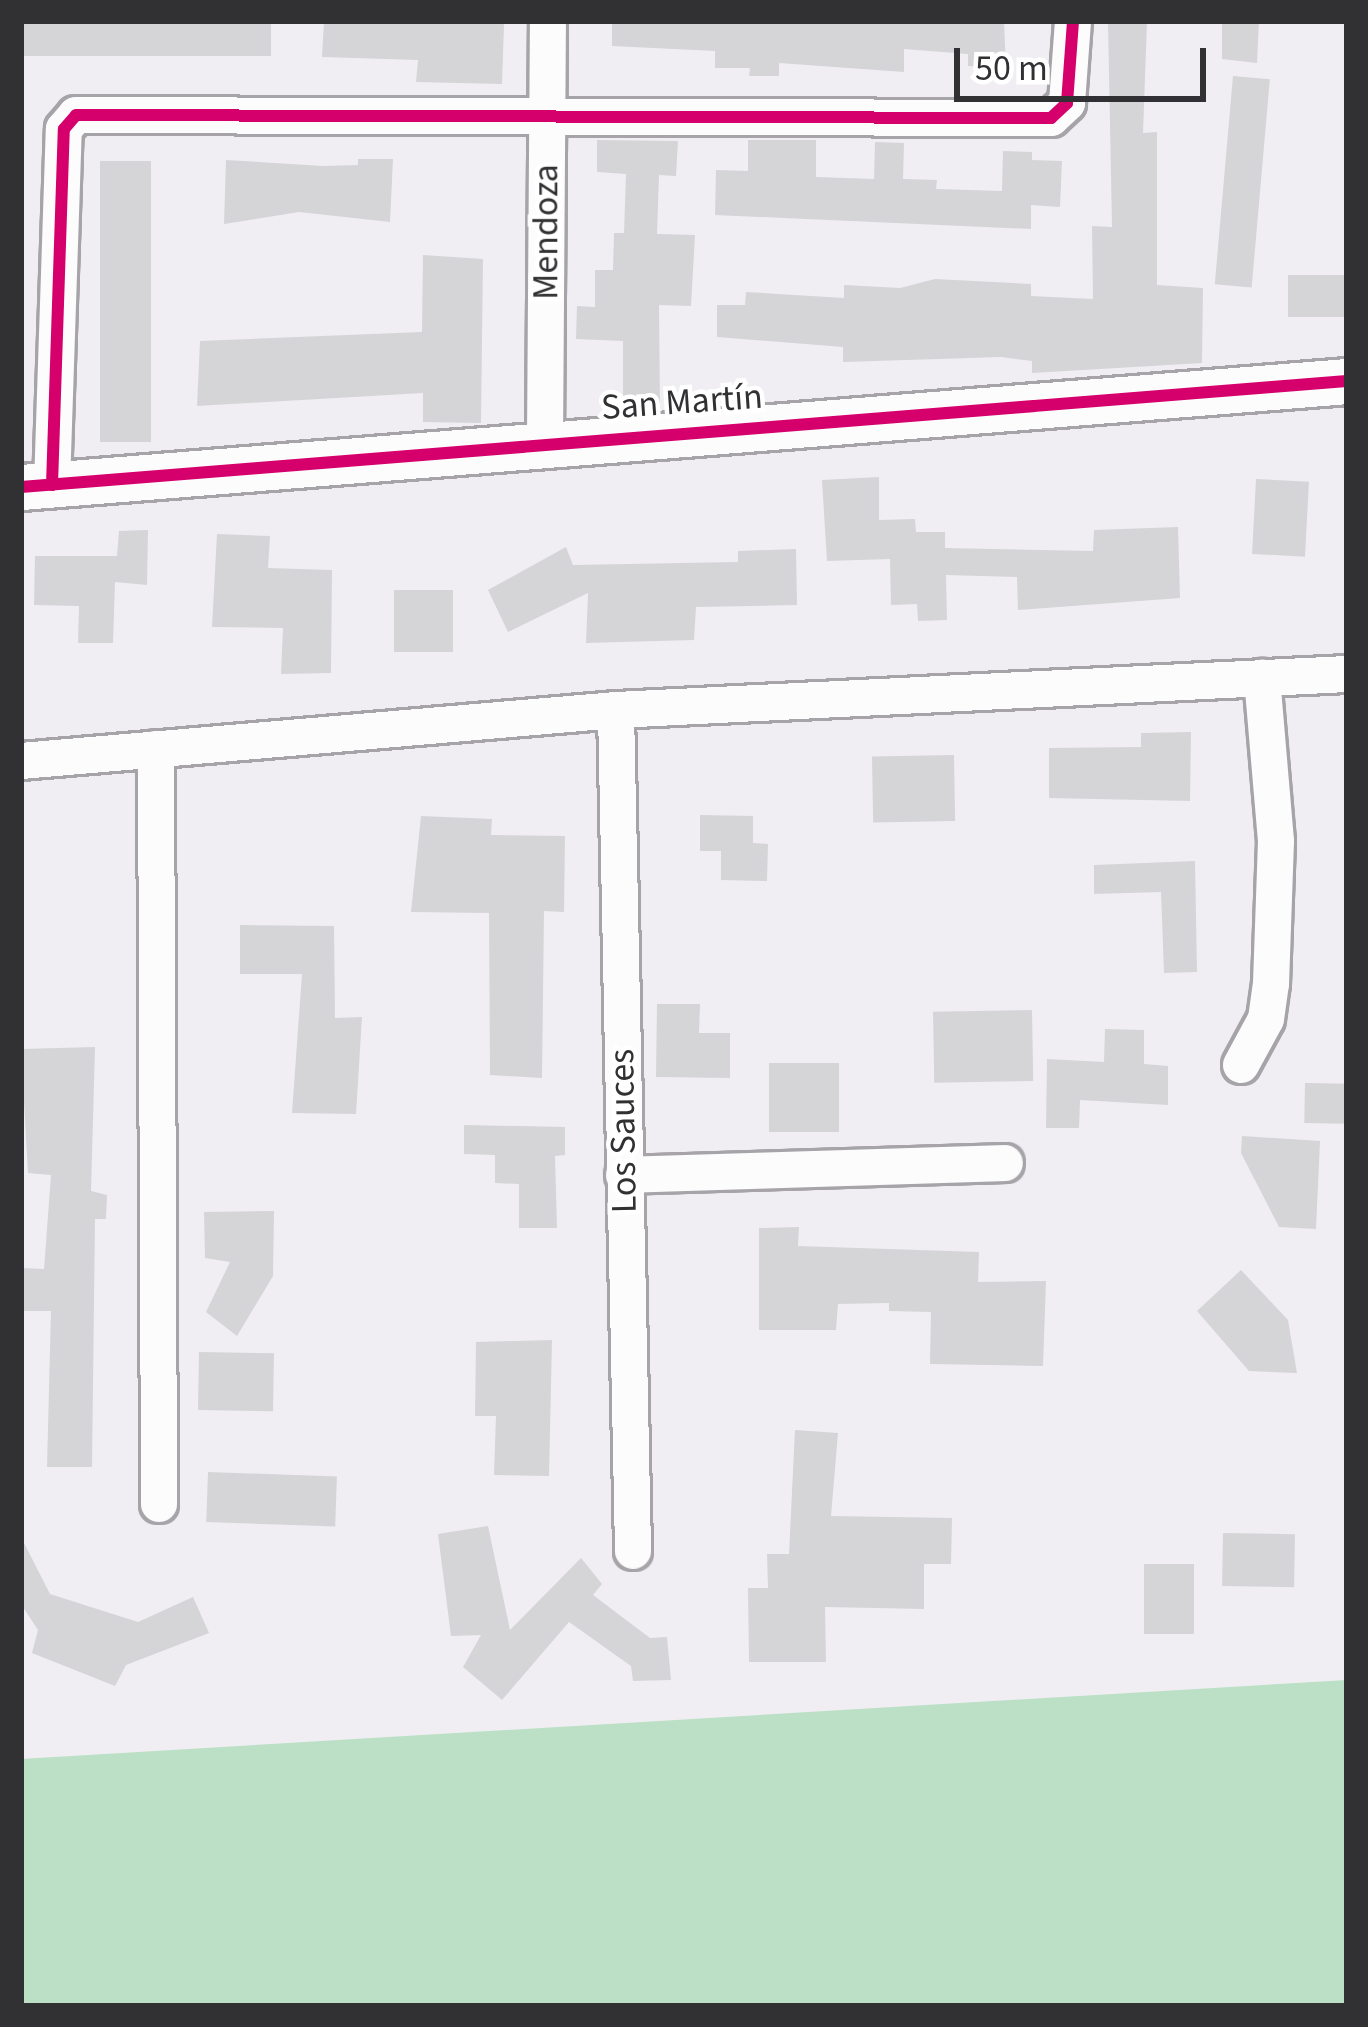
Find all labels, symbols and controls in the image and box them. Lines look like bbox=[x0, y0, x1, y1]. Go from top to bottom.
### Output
scale bar bbox=[960, 24, 1212, 98]
text: 50 m bbox=[975, 43, 1048, 94]
street label: Mendoza bbox=[524, 164, 568, 300]
street label: San Martín bbox=[600, 375, 764, 429]
street label: Los Sauces bbox=[600, 1048, 646, 1214]

